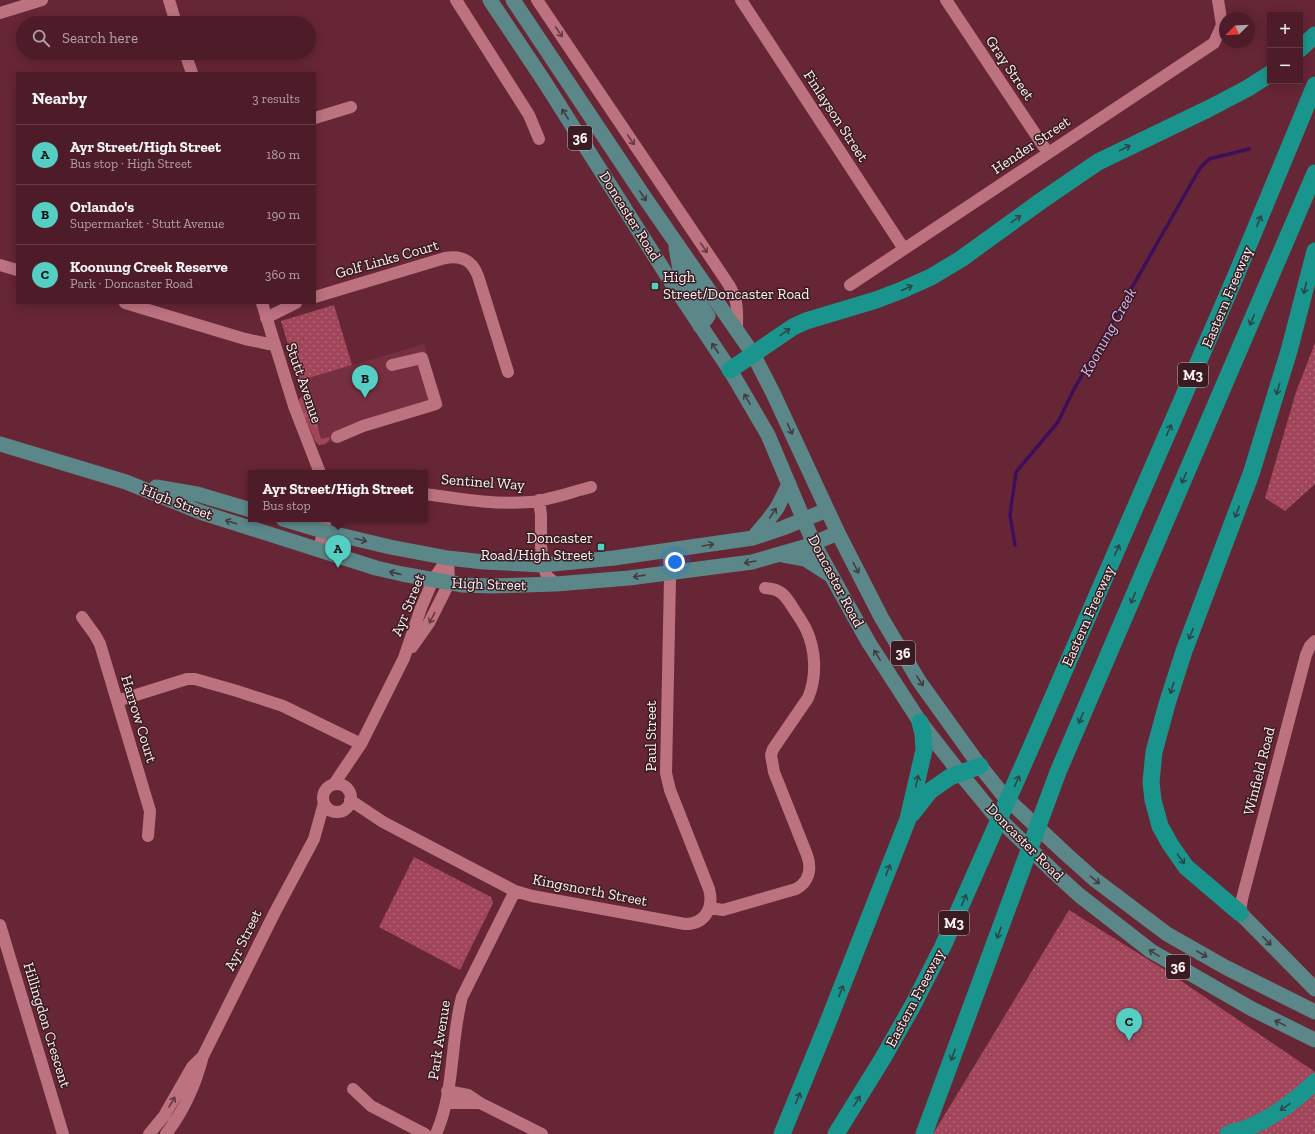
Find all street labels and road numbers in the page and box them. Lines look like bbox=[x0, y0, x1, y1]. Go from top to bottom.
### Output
street label: Gray Street bbox=[982, 32, 1038, 104]
street label: Finlayson Street bbox=[800, 67, 872, 165]
street label: Hender Street bbox=[988, 112, 1074, 178]
road number: 36 bbox=[568, 126, 592, 150]
street label: Doncaster Road bbox=[595, 168, 665, 265]
street label: Golf Links Court bbox=[333, 236, 441, 282]
street label: Eastern Freeway bbox=[1198, 243, 1257, 350]
street label: Stutt Avenue bbox=[282, 341, 326, 425]
road number: M3 bbox=[1178, 363, 1208, 387]
street label: Sentinel Way bbox=[441, 470, 526, 494]
street label: High Street bbox=[139, 480, 216, 524]
street label: Doncaster Road bbox=[804, 532, 868, 631]
street label: Eastern Freeway bbox=[1058, 563, 1118, 669]
street label: Ayr Street bbox=[387, 571, 429, 639]
street label: High Street bbox=[451, 574, 527, 594]
road number: 36 bbox=[891, 641, 915, 665]
street label: Harrow Court bbox=[117, 673, 161, 765]
street label: Paul Street bbox=[642, 700, 660, 772]
street label: Winfield Road bbox=[1239, 724, 1279, 817]
street label: Doncaster Road bbox=[983, 800, 1068, 885]
street label: Kingsnorth Street bbox=[531, 870, 649, 910]
street label: Ayr Street bbox=[221, 906, 266, 973]
road number: M3 bbox=[939, 911, 969, 935]
street label: Eastern Freeway bbox=[882, 946, 949, 1050]
road number: 36 bbox=[1166, 955, 1190, 979]
street label: Hillingdon Crescent bbox=[19, 960, 75, 1090]
street label: Park Avenue bbox=[424, 999, 454, 1081]

